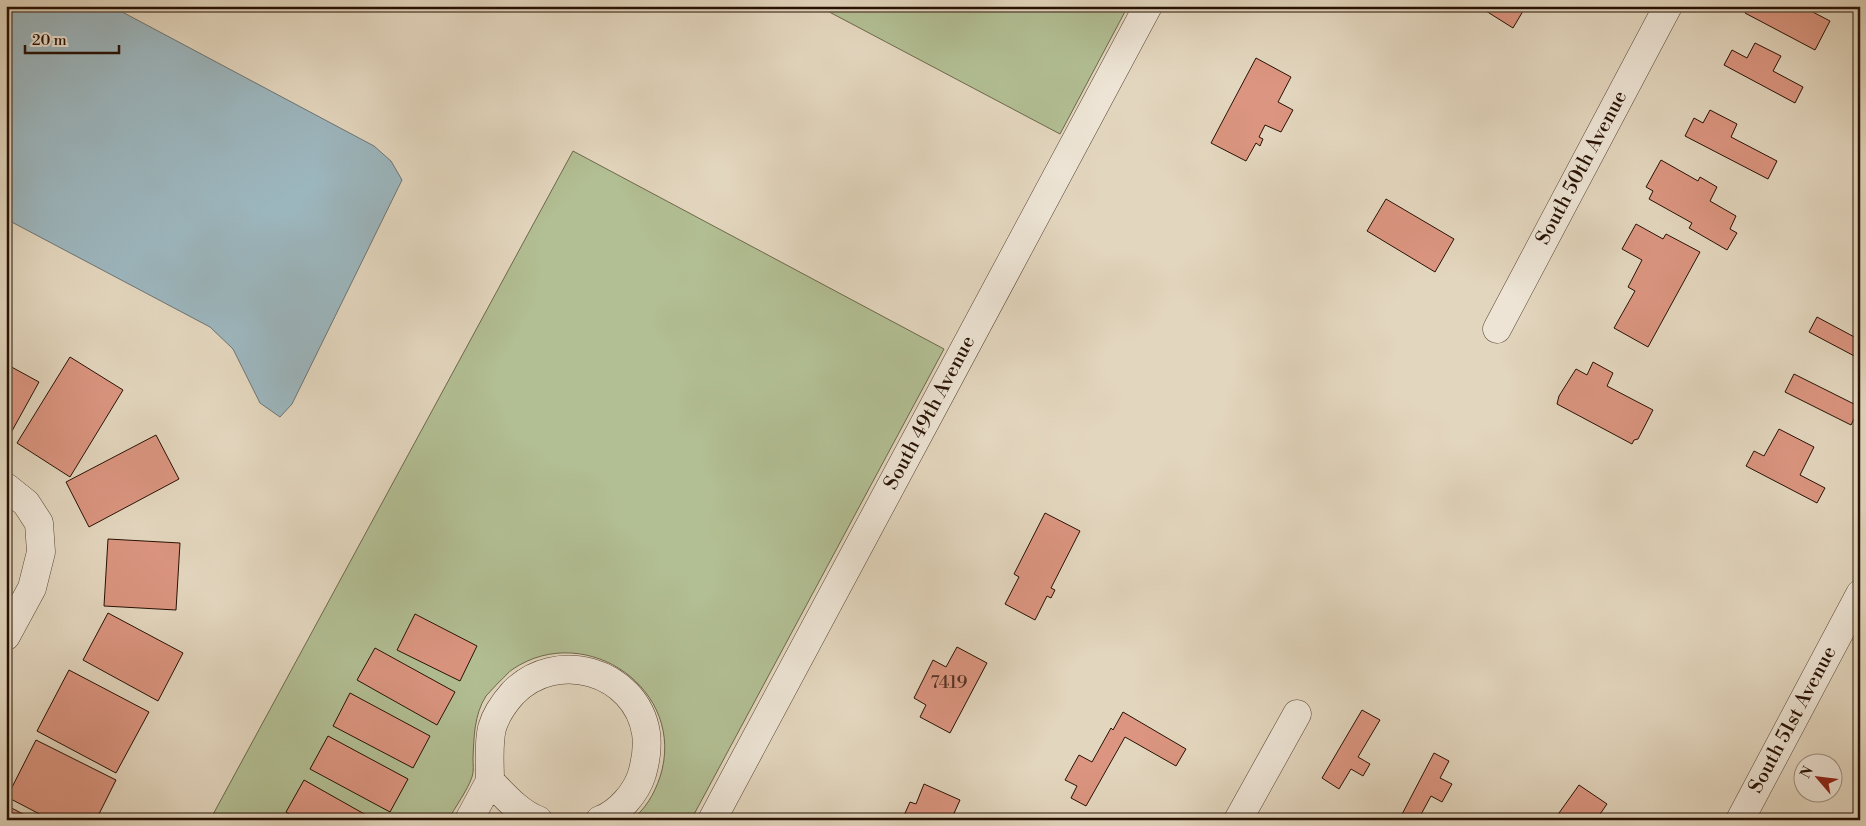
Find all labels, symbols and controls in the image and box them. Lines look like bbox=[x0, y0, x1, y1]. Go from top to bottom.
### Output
scale bar bbox=[25, 22, 119, 54]
text: 20 m bbox=[32, 31, 67, 50]
street label: South 50th Avenue bbox=[1531, 87, 1633, 249]
street label: South 49th Avenue bbox=[879, 332, 981, 494]
street label: South 51st Avenue bbox=[1744, 642, 1842, 798]
house number: 7419 bbox=[931, 671, 967, 694]
north arrow bbox=[1794, 754, 1844, 804]
text: N bbox=[1797, 763, 1818, 781]

